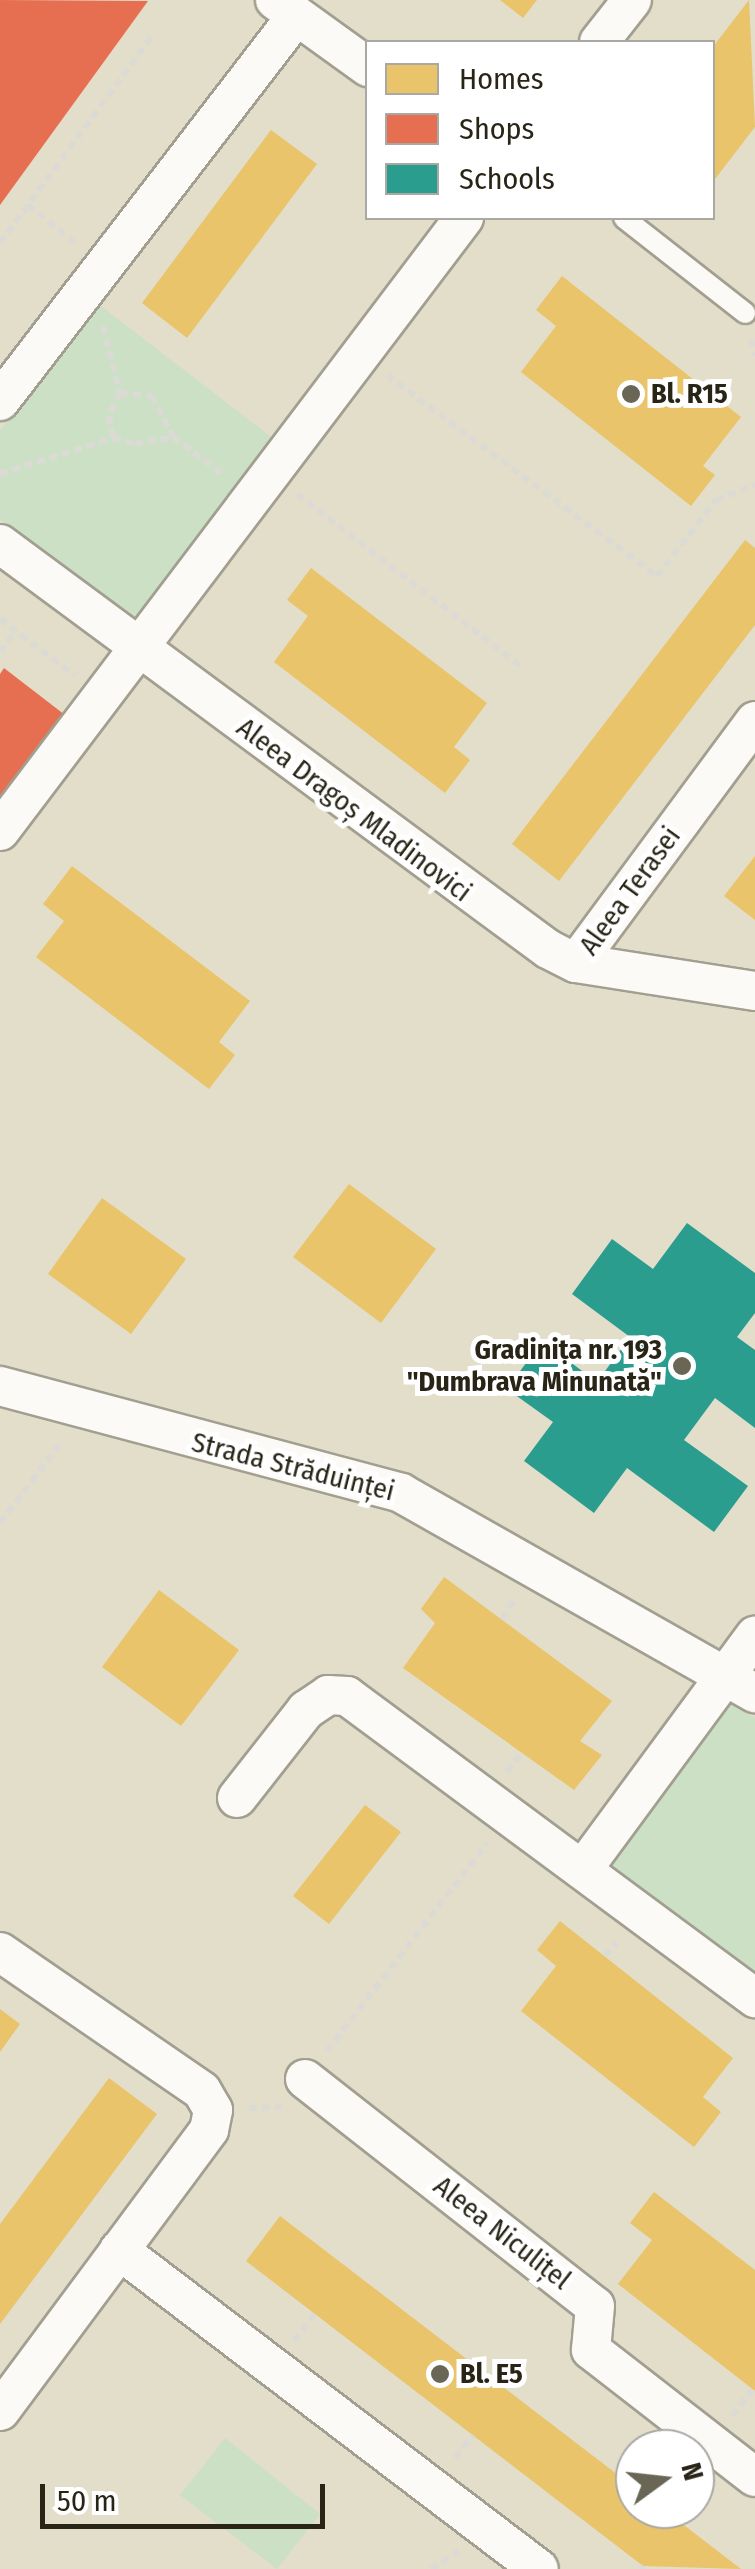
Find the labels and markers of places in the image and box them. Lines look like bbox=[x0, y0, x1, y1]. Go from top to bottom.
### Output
place label: Bl. R15 bbox=[651, 377, 728, 411]
marker: Bl. R15 bbox=[620, 383, 642, 405]
place label: Gradinița nr. 193 "Dumbrava Minunată" bbox=[407, 1333, 662, 1399]
marker: Gradinița nr. 193 "Dumbrava Minunată" bbox=[671, 1355, 693, 1377]
place label: Bl. E5 bbox=[460, 2357, 523, 2391]
marker: Bl. E5 bbox=[429, 2363, 451, 2385]

